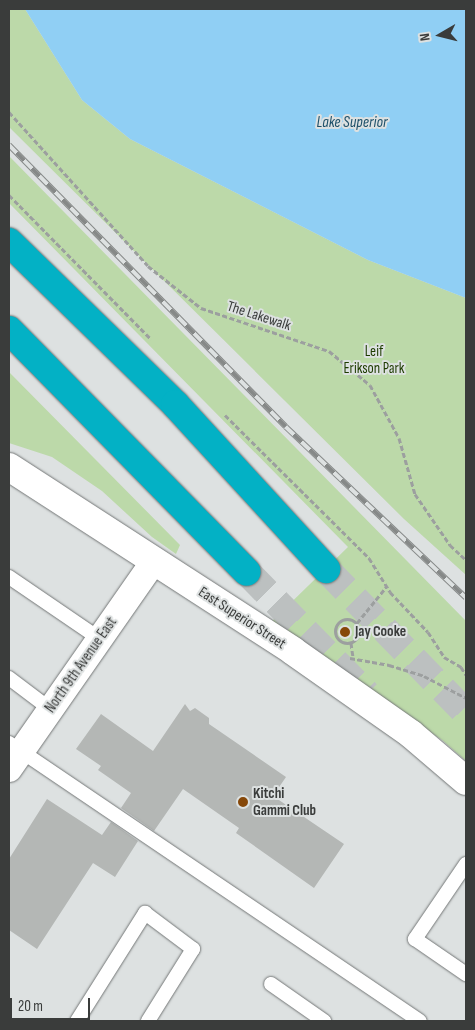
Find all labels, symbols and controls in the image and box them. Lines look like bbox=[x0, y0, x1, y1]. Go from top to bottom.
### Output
north arrow bbox=[415, 10, 465, 60]
text: N bbox=[416, 32, 434, 42]
water label: Lake Superior bbox=[317, 113, 387, 133]
street label: The Lakewalk bbox=[225, 297, 293, 335]
park label: Leif Erikson Park bbox=[343, 342, 405, 377]
street label: East Superior Street bbox=[195, 583, 289, 653]
street label: North 9th Avenue East bbox=[41, 614, 121, 716]
place label: Jay Cooke bbox=[355, 623, 406, 641]
marker: Jay Cooke bbox=[339, 626, 351, 638]
place label: Kitchi Gammi Club bbox=[253, 784, 316, 819]
marker: Kitchi Gammi Club bbox=[237, 796, 249, 808]
scale bar bbox=[12, 988, 92, 1020]
text: 20 m bbox=[18, 997, 43, 1016]

